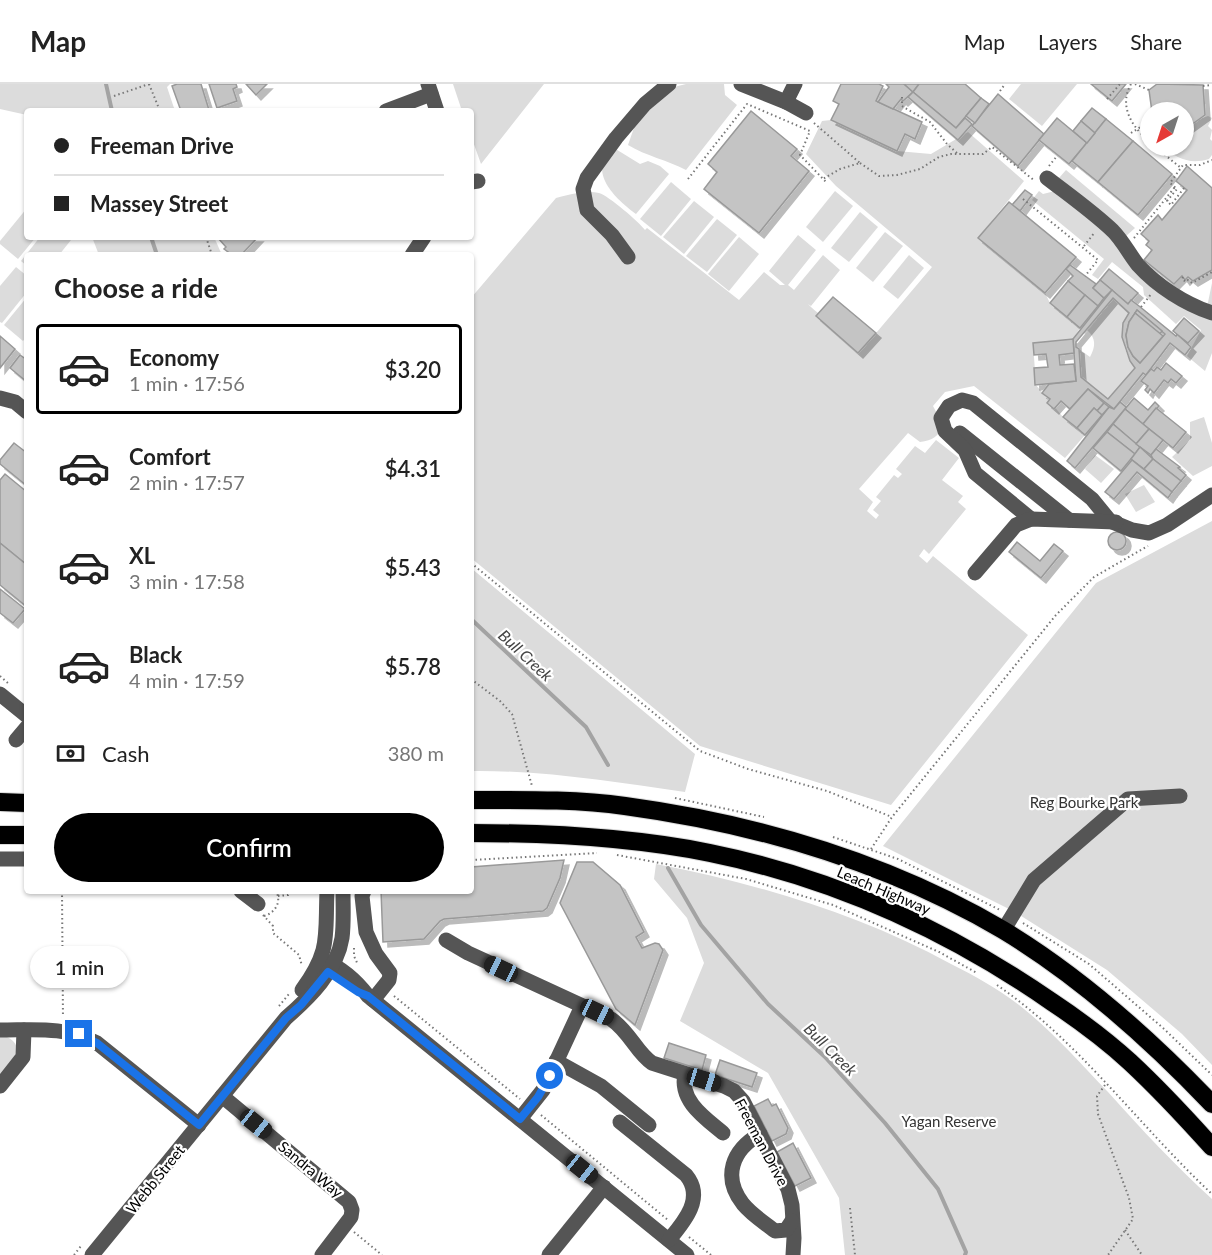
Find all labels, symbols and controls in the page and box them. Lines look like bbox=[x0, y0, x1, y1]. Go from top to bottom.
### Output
text: Map bbox=[30, 24, 86, 58]
text: Map bbox=[964, 29, 1005, 54]
text: Layers bbox=[1038, 29, 1097, 54]
text: Share bbox=[1130, 29, 1182, 54]
north arrow bbox=[1140, 102, 1194, 156]
map controls bbox=[1140, 102, 1194, 156]
text: Freeman Drive bbox=[90, 132, 234, 159]
text: Massey Street bbox=[90, 190, 228, 217]
text: Choose a ride bbox=[54, 271, 218, 304]
icon: car bbox=[57, 342, 111, 396]
text: Economy bbox=[129, 344, 219, 371]
text: $3.20 bbox=[385, 356, 441, 383]
text: 1 min · 17:56 bbox=[129, 371, 245, 395]
icon: car bbox=[57, 441, 111, 495]
text: Comfort bbox=[129, 443, 211, 470]
text: $4.31 bbox=[385, 455, 441, 482]
text: 2 min · 17:57 bbox=[129, 470, 245, 494]
icon: car bbox=[57, 540, 111, 594]
text: XL bbox=[129, 542, 155, 569]
text: $5.43 bbox=[385, 554, 441, 581]
text: 3 min · 17:58 bbox=[129, 569, 245, 593]
water label: Bull Creek bbox=[495, 625, 557, 685]
icon: car bbox=[57, 639, 111, 693]
text: Black bbox=[129, 641, 182, 668]
text: $5.78 bbox=[385, 653, 441, 680]
text: 4 min · 17:59 bbox=[129, 668, 245, 692]
icon: cash bbox=[54, 737, 87, 770]
text: Cash bbox=[102, 740, 149, 767]
text: 380 m bbox=[388, 741, 444, 765]
park label: Reg Bourke Park bbox=[1030, 793, 1139, 811]
button: Confirm bbox=[54, 813, 444, 882]
street label: Leach Highway bbox=[835, 862, 934, 918]
callout: 1 min bbox=[29, 947, 128, 989]
car bbox=[481, 953, 521, 985]
text: 1 min bbox=[55, 955, 104, 979]
car bbox=[577, 996, 617, 1028]
water label: Bull Creek bbox=[801, 1019, 862, 1080]
route end bbox=[65, 1020, 92, 1047]
route start bbox=[536, 1062, 563, 1089]
car bbox=[684, 1066, 724, 1094]
street label: Freeman Drive bbox=[731, 1095, 793, 1189]
car bbox=[236, 1106, 276, 1142]
park label: Yagan Reserve bbox=[902, 1112, 996, 1130]
street label: Sandra Way bbox=[275, 1137, 347, 1201]
street label: Webb Street bbox=[122, 1141, 188, 1217]
car bbox=[562, 1151, 602, 1187]

